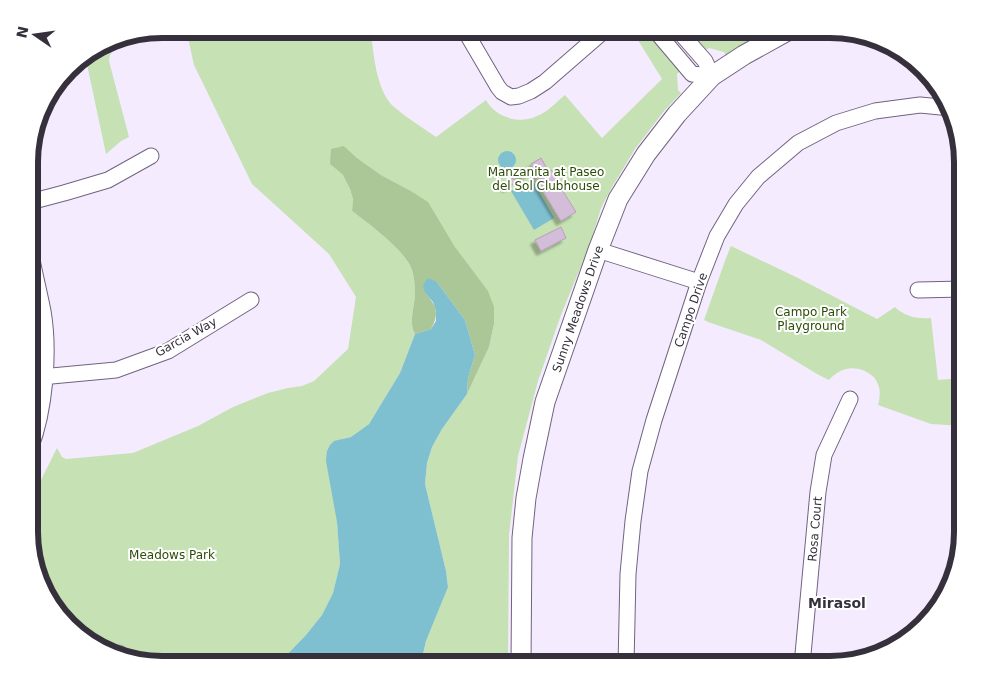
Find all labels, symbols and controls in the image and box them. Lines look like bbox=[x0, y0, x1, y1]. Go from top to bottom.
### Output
north arrow bbox=[10, 10, 60, 60]
text: N bbox=[13, 25, 31, 40]
park label: Manzanita at Paseo del Sol Clubhouse bbox=[488, 165, 604, 193]
street label: Sunny Meadows Drive bbox=[550, 244, 606, 374]
street label: Campo Drive bbox=[672, 271, 710, 349]
park label: Campo Park Playground bbox=[775, 305, 847, 333]
street label: Garcia Way bbox=[153, 314, 219, 360]
street label: Rosa Court bbox=[805, 495, 825, 562]
park label: Meadows Park bbox=[129, 548, 215, 562]
district label: Mirasol bbox=[808, 595, 866, 611]

